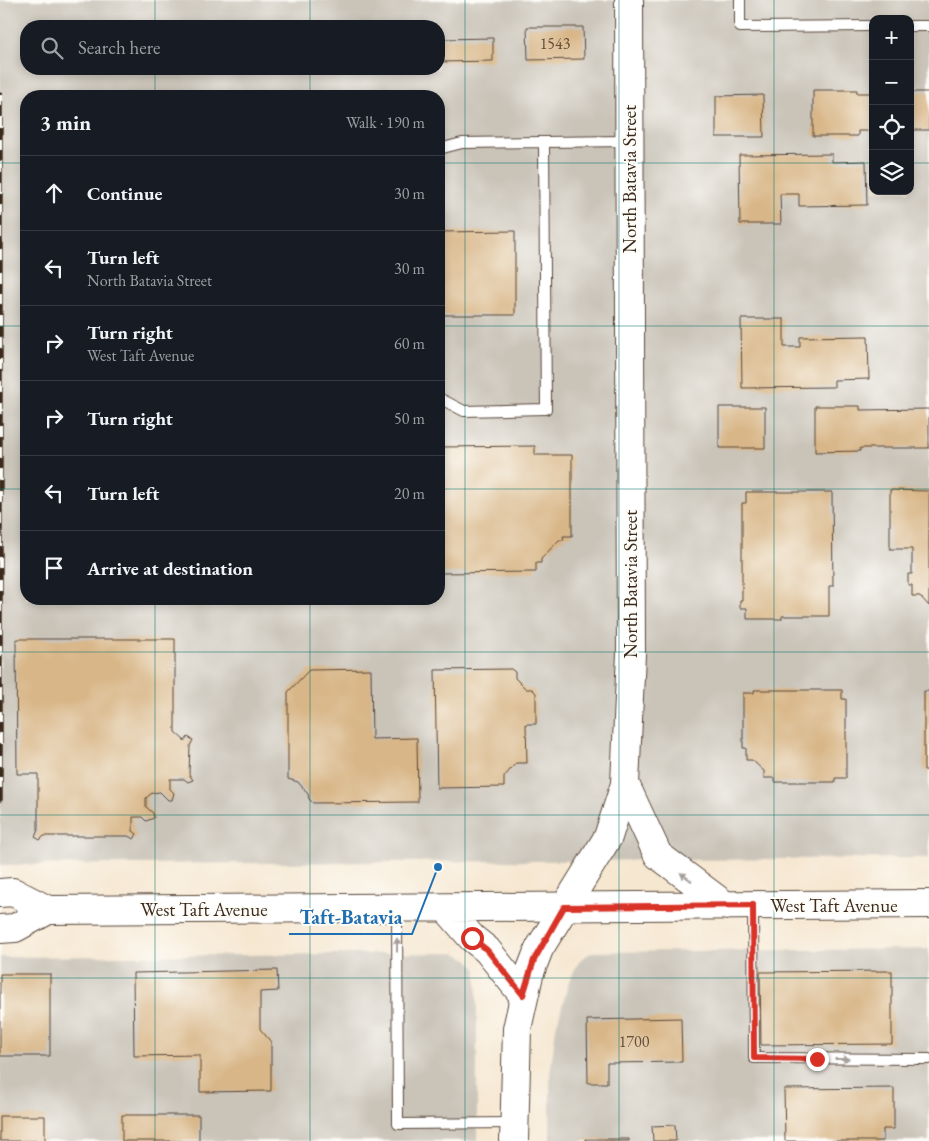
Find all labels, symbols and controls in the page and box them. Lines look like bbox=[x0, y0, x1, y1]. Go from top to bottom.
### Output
map controls bbox=[869, 15, 914, 195]
button: + bbox=[869, 15, 914, 60]
search box bbox=[20, 20, 445, 75]
house number: 1543 bbox=[540, 33, 571, 54]
icon: search bbox=[38, 34, 66, 62]
text: Search here bbox=[78, 35, 160, 60]
button: − bbox=[869, 60, 914, 105]
street label: North Batavia Street bbox=[617, 105, 642, 253]
button: locate bbox=[869, 105, 914, 150]
text: 3 min bbox=[40, 109, 91, 136]
text: Walk · 190 m bbox=[346, 112, 425, 133]
button: layers bbox=[869, 150, 914, 195]
icon: ahead bbox=[40, 179, 68, 207]
text: Continue bbox=[87, 181, 162, 206]
text: 30 m bbox=[394, 183, 425, 204]
text: Turn left bbox=[87, 245, 159, 270]
icon: left bbox=[40, 254, 68, 282]
text: 30 m bbox=[394, 258, 425, 279]
text: North Batavia Street bbox=[87, 270, 212, 291]
text: Turn right bbox=[87, 320, 173, 345]
icon: right bbox=[40, 329, 68, 357]
text: 60 m bbox=[394, 333, 425, 354]
text: West Taft Avenue bbox=[87, 345, 194, 366]
icon: right bbox=[40, 404, 68, 432]
text: Turn right bbox=[87, 406, 173, 431]
text: 50 m bbox=[394, 408, 425, 429]
icon: left bbox=[40, 479, 68, 507]
text: Turn left bbox=[87, 481, 159, 506]
text: 20 m bbox=[394, 483, 425, 504]
street label: North Batavia Street bbox=[618, 510, 643, 658]
icon: arrive bbox=[40, 554, 68, 582]
text: Arrive at destination bbox=[87, 556, 253, 581]
one-way arrow bbox=[680, 872, 693, 883]
street label: West Taft Avenue bbox=[770, 893, 898, 918]
street label: West Taft Avenue bbox=[140, 897, 268, 922]
callout: Taft-Batavia bbox=[289, 899, 412, 934]
text: Taft-Batavia bbox=[300, 904, 403, 930]
route start bbox=[461, 927, 484, 950]
one-way arrow bbox=[393, 937, 401, 953]
house number: 1700 bbox=[619, 1031, 650, 1052]
route end bbox=[806, 1048, 829, 1071]
one-way arrow bbox=[834, 1055, 850, 1063]

